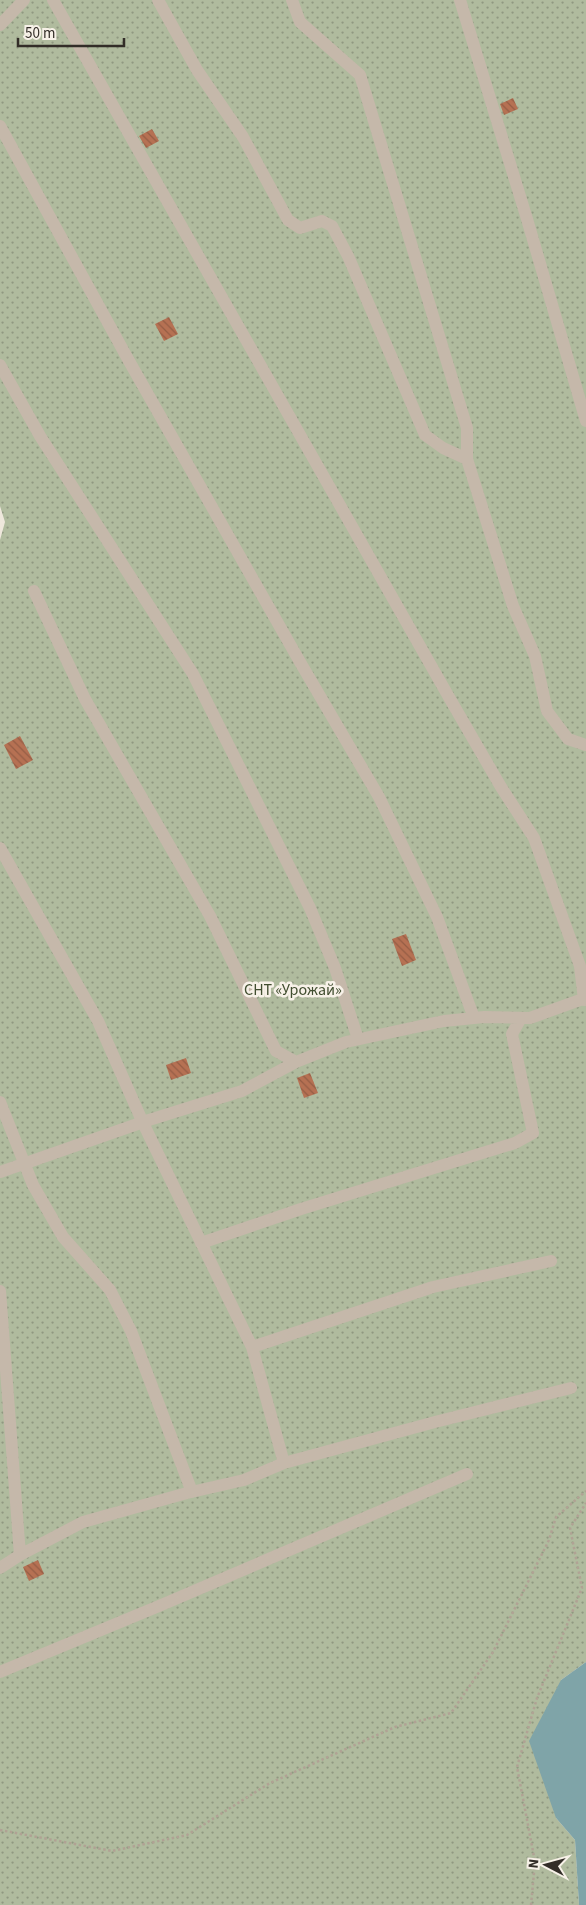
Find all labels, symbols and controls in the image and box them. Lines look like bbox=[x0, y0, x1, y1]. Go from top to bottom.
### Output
scale bar bbox=[18, 15, 124, 47]
text: 50 m bbox=[25, 23, 55, 44]
park label: СНТ «Урожай» bbox=[244, 979, 342, 1001]
north arrow bbox=[521, 1840, 571, 1890]
text: N bbox=[524, 1858, 544, 1869]

